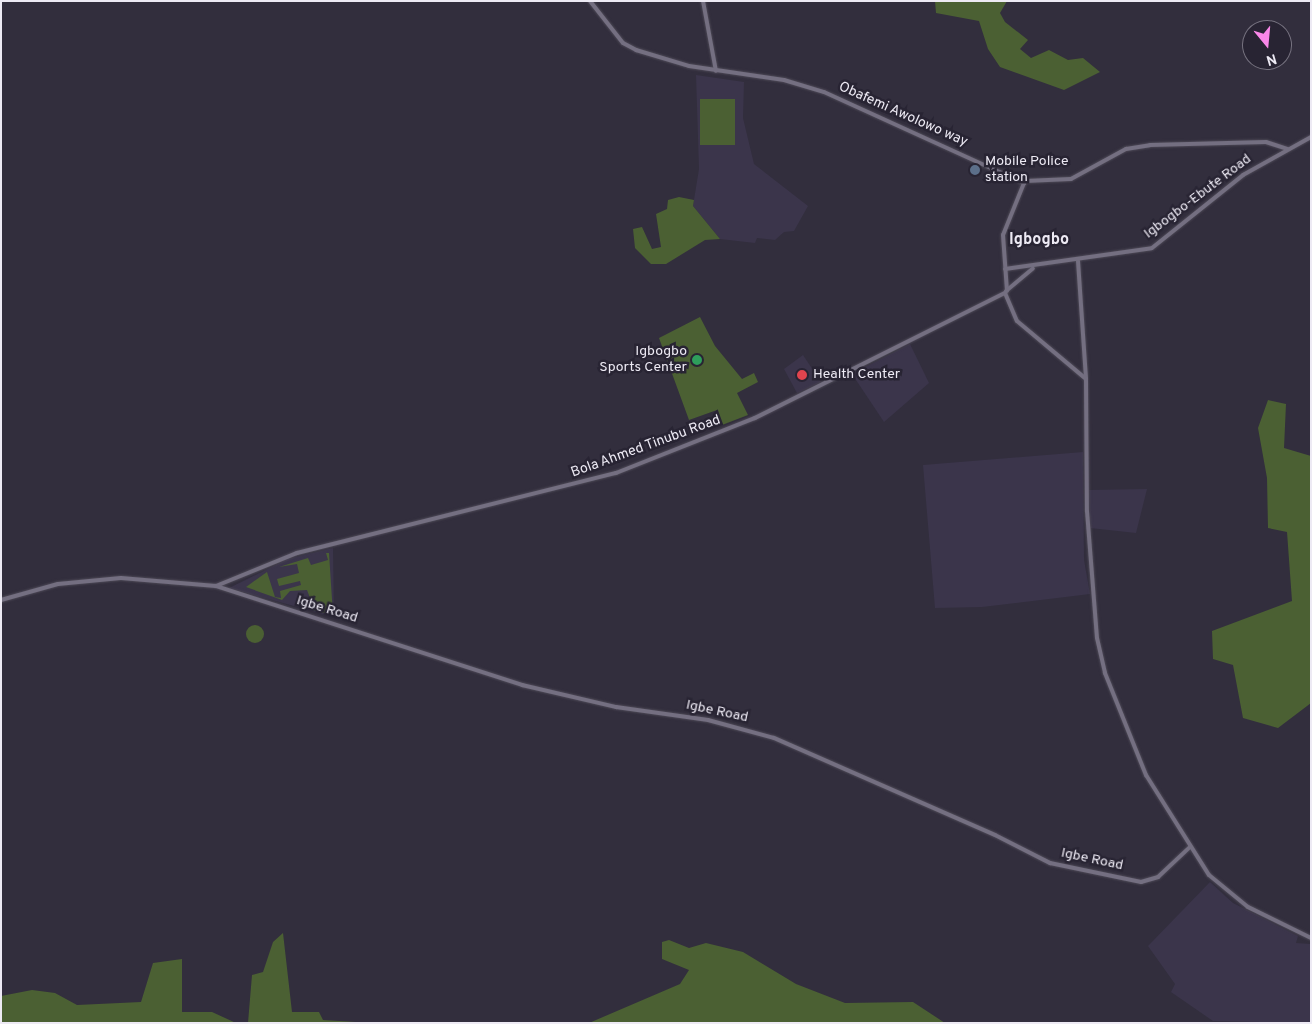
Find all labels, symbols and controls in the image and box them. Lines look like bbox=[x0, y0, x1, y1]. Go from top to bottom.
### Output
north arrow bbox=[1242, 20, 1292, 70]
text: N bbox=[1264, 49, 1279, 68]
street label: Obafemi Awolowo way bbox=[836, 79, 970, 151]
street label: Igbogbo-Ebute Road bbox=[1141, 151, 1255, 243]
place label: Mobile Police station bbox=[985, 154, 1069, 186]
marker: Mobile Police station bbox=[969, 164, 981, 176]
district label: Igbogbo bbox=[1009, 230, 1069, 250]
place label: Igbogbo Sports Center bbox=[599, 344, 687, 377]
marker: Igbogbo Sports Center bbox=[691, 354, 703, 366]
place label: Health Center bbox=[813, 367, 900, 383]
marker: Health Center bbox=[795, 368, 809, 382]
street label: Bola Ahmed Tinubu Road bbox=[568, 412, 724, 482]
street label: Igbe Road bbox=[294, 593, 360, 627]
street label: Igbe Road bbox=[684, 697, 750, 727]
street label: Igbe Road bbox=[1059, 845, 1125, 875]

